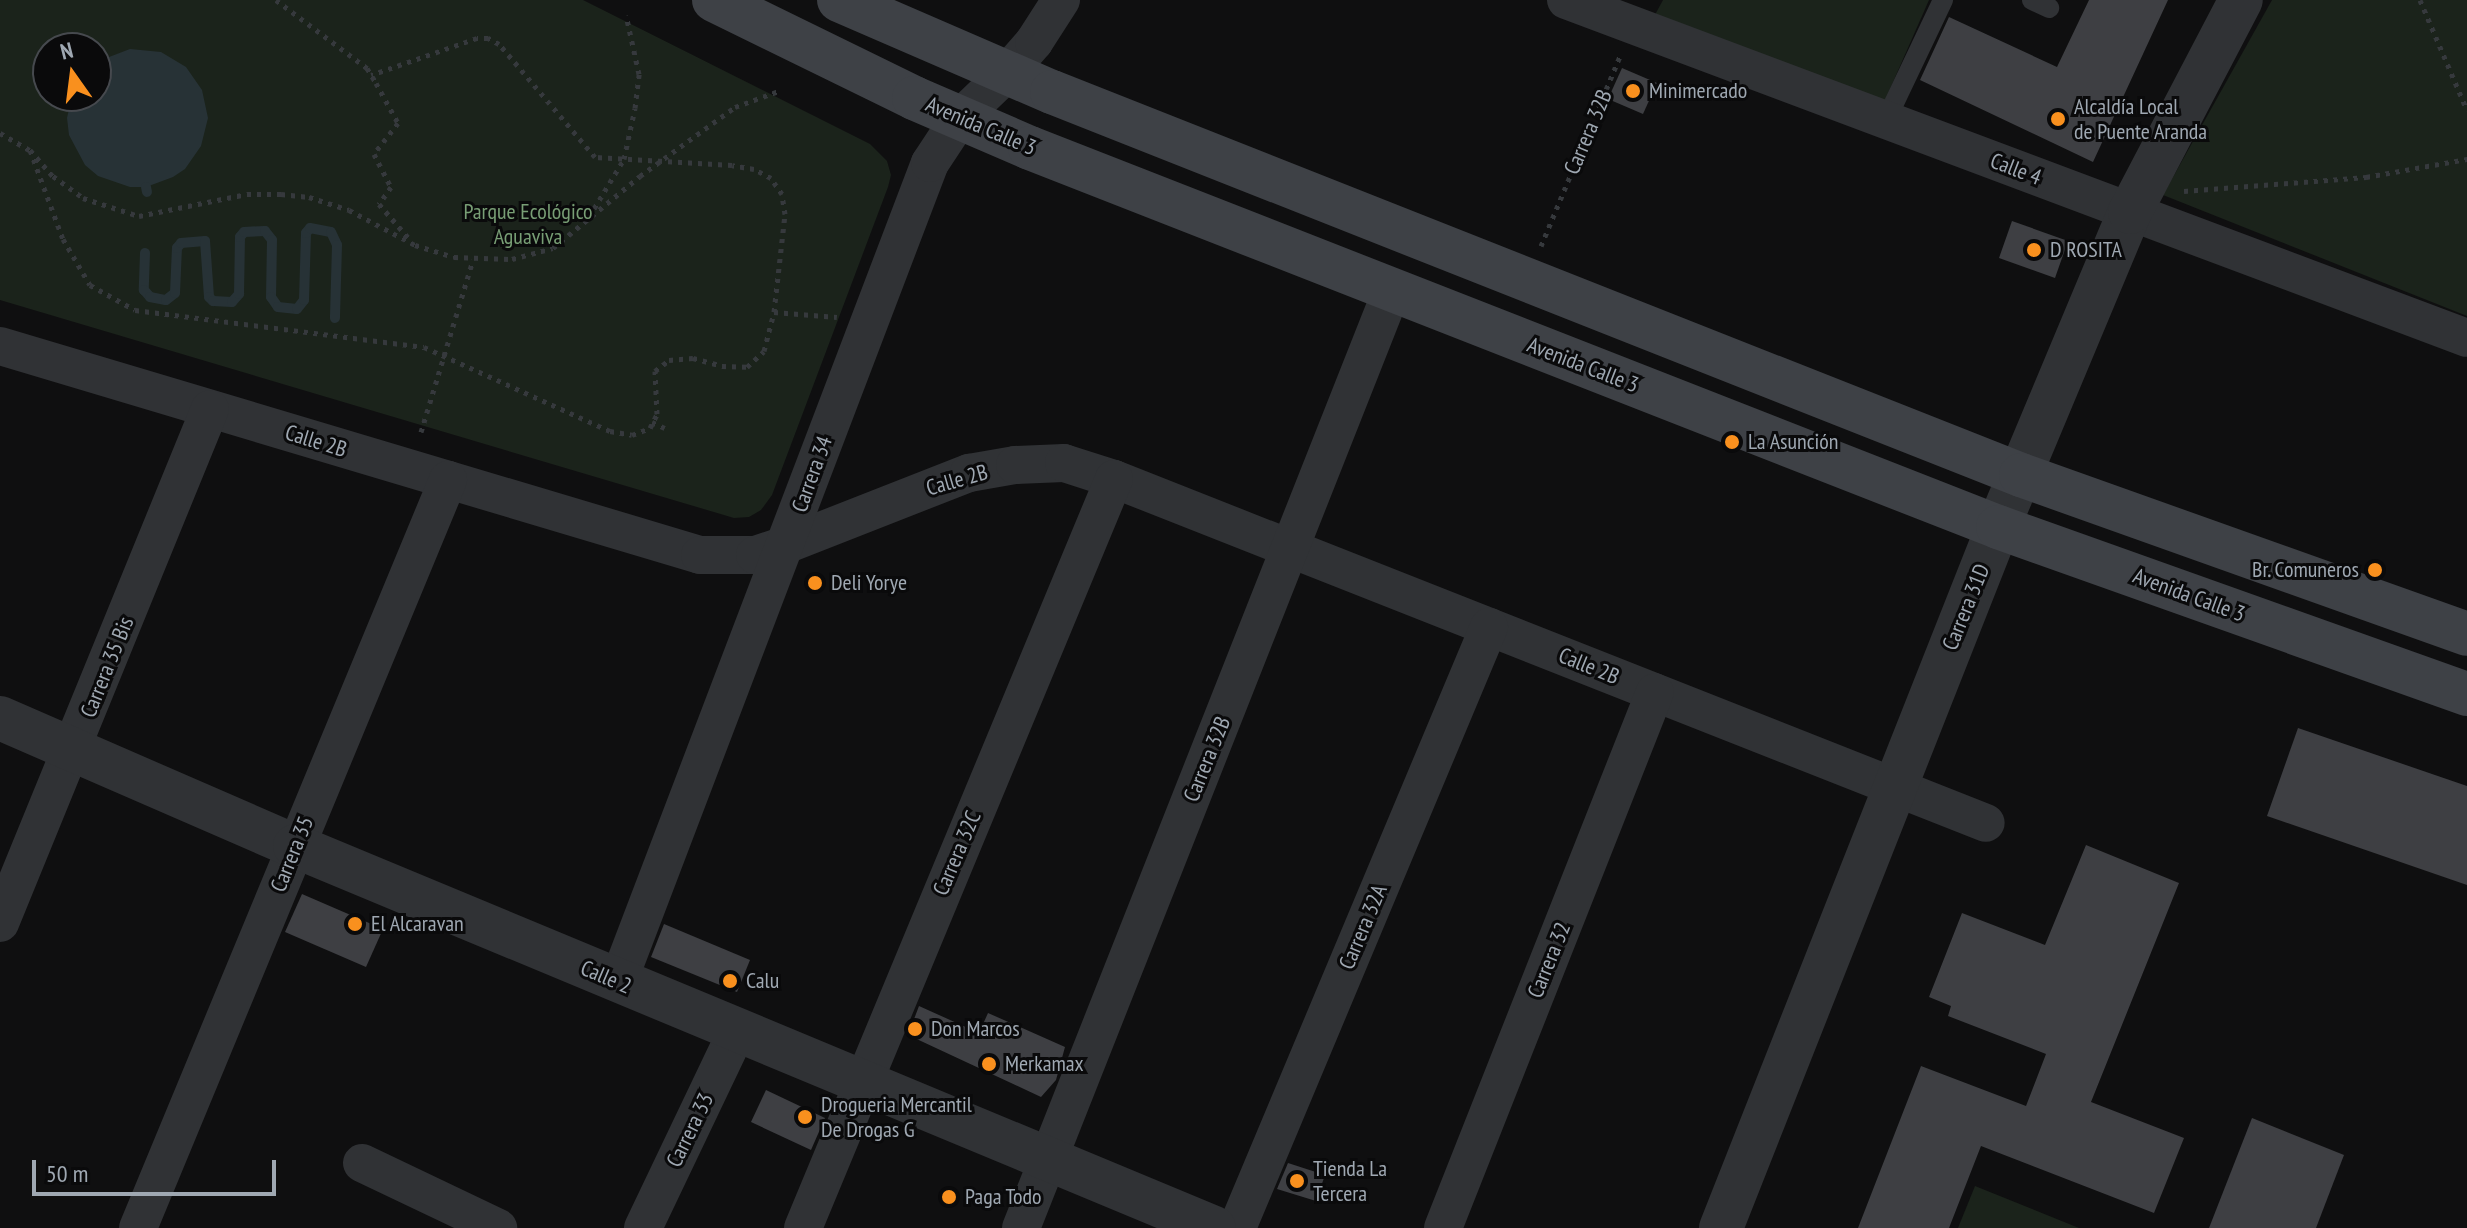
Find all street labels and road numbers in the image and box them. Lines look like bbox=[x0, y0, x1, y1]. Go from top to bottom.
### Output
street label: Carrera 32B bbox=[1558, 86, 1618, 178]
street label: Avenida Calle 3 bbox=[922, 91, 1040, 161]
street label: Calle 4 bbox=[1987, 147, 2045, 191]
street label: Avenida Calle 3 bbox=[1524, 332, 1642, 398]
street label: Calle 2B bbox=[282, 419, 350, 463]
street label: Carrera 34 bbox=[786, 432, 838, 516]
street label: Calle 2B bbox=[923, 459, 991, 501]
street label: Carrera 31D bbox=[1937, 560, 1995, 654]
street label: Avenida Calle 3 bbox=[2129, 563, 2249, 627]
street label: Carrera 35 Bis bbox=[75, 613, 139, 721]
street label: Calle 2B bbox=[1555, 642, 1623, 690]
street label: Carrera 32B bbox=[1178, 713, 1236, 805]
street label: Carrera 32C bbox=[927, 807, 987, 899]
street label: Carrera 35 bbox=[265, 812, 319, 896]
street label: Carrera 32A bbox=[1333, 881, 1393, 973]
street label: Carrera 32 bbox=[1522, 918, 1576, 1002]
street label: Calle 2 bbox=[577, 955, 635, 999]
street label: Carrera 33 bbox=[661, 1089, 719, 1171]

